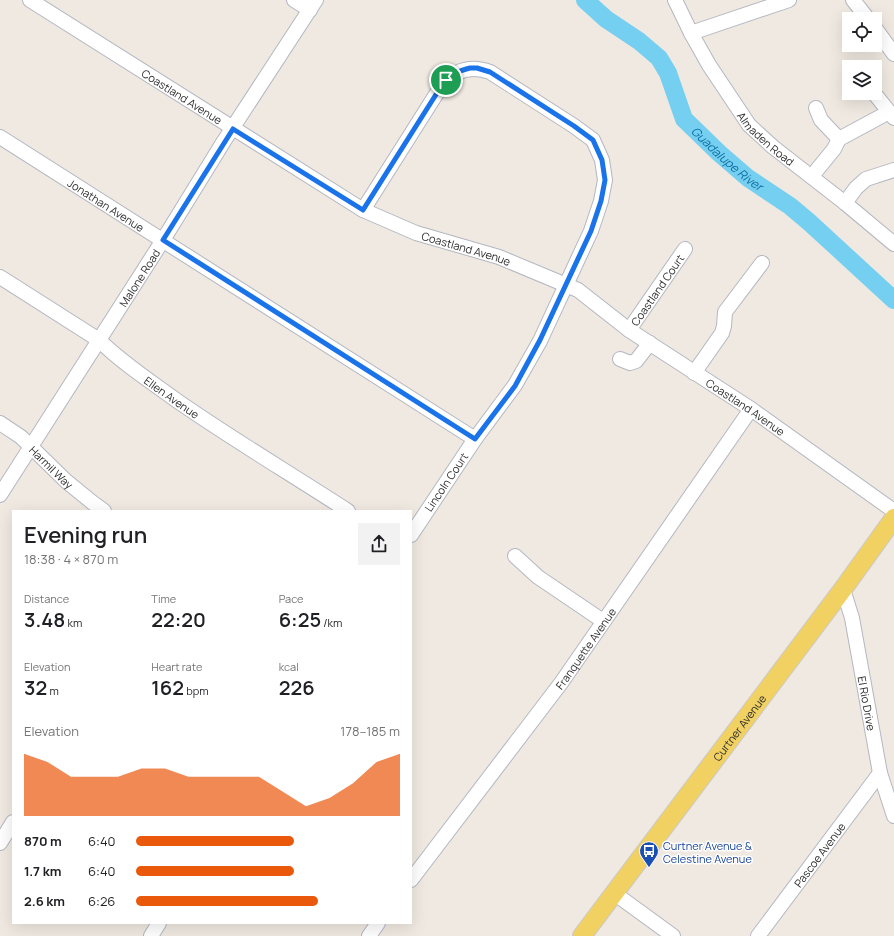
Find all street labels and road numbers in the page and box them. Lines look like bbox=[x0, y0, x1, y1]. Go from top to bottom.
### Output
street label: Coastland Avenue bbox=[139, 65, 226, 127]
street label: Almaden Road bbox=[735, 108, 798, 168]
street label: Jonathan Avenue bbox=[65, 175, 148, 235]
street label: Coastland Avenue bbox=[420, 228, 514, 269]
street label: Malone Road bbox=[115, 246, 163, 309]
street label: Coastland Court bbox=[627, 251, 687, 328]
street label: Ellen Avenue bbox=[141, 372, 203, 422]
street label: Coastland Avenue bbox=[703, 375, 789, 439]
street label: Harmil Way bbox=[26, 442, 77, 492]
street label: Lincoln Court bbox=[421, 450, 471, 514]
street label: Franquette Avenue bbox=[552, 604, 619, 692]
street label: El Rio Drive bbox=[855, 675, 880, 732]
street label: Curtner Avenue bbox=[709, 691, 769, 764]
street label: Pascoe Avenue bbox=[790, 819, 849, 890]

